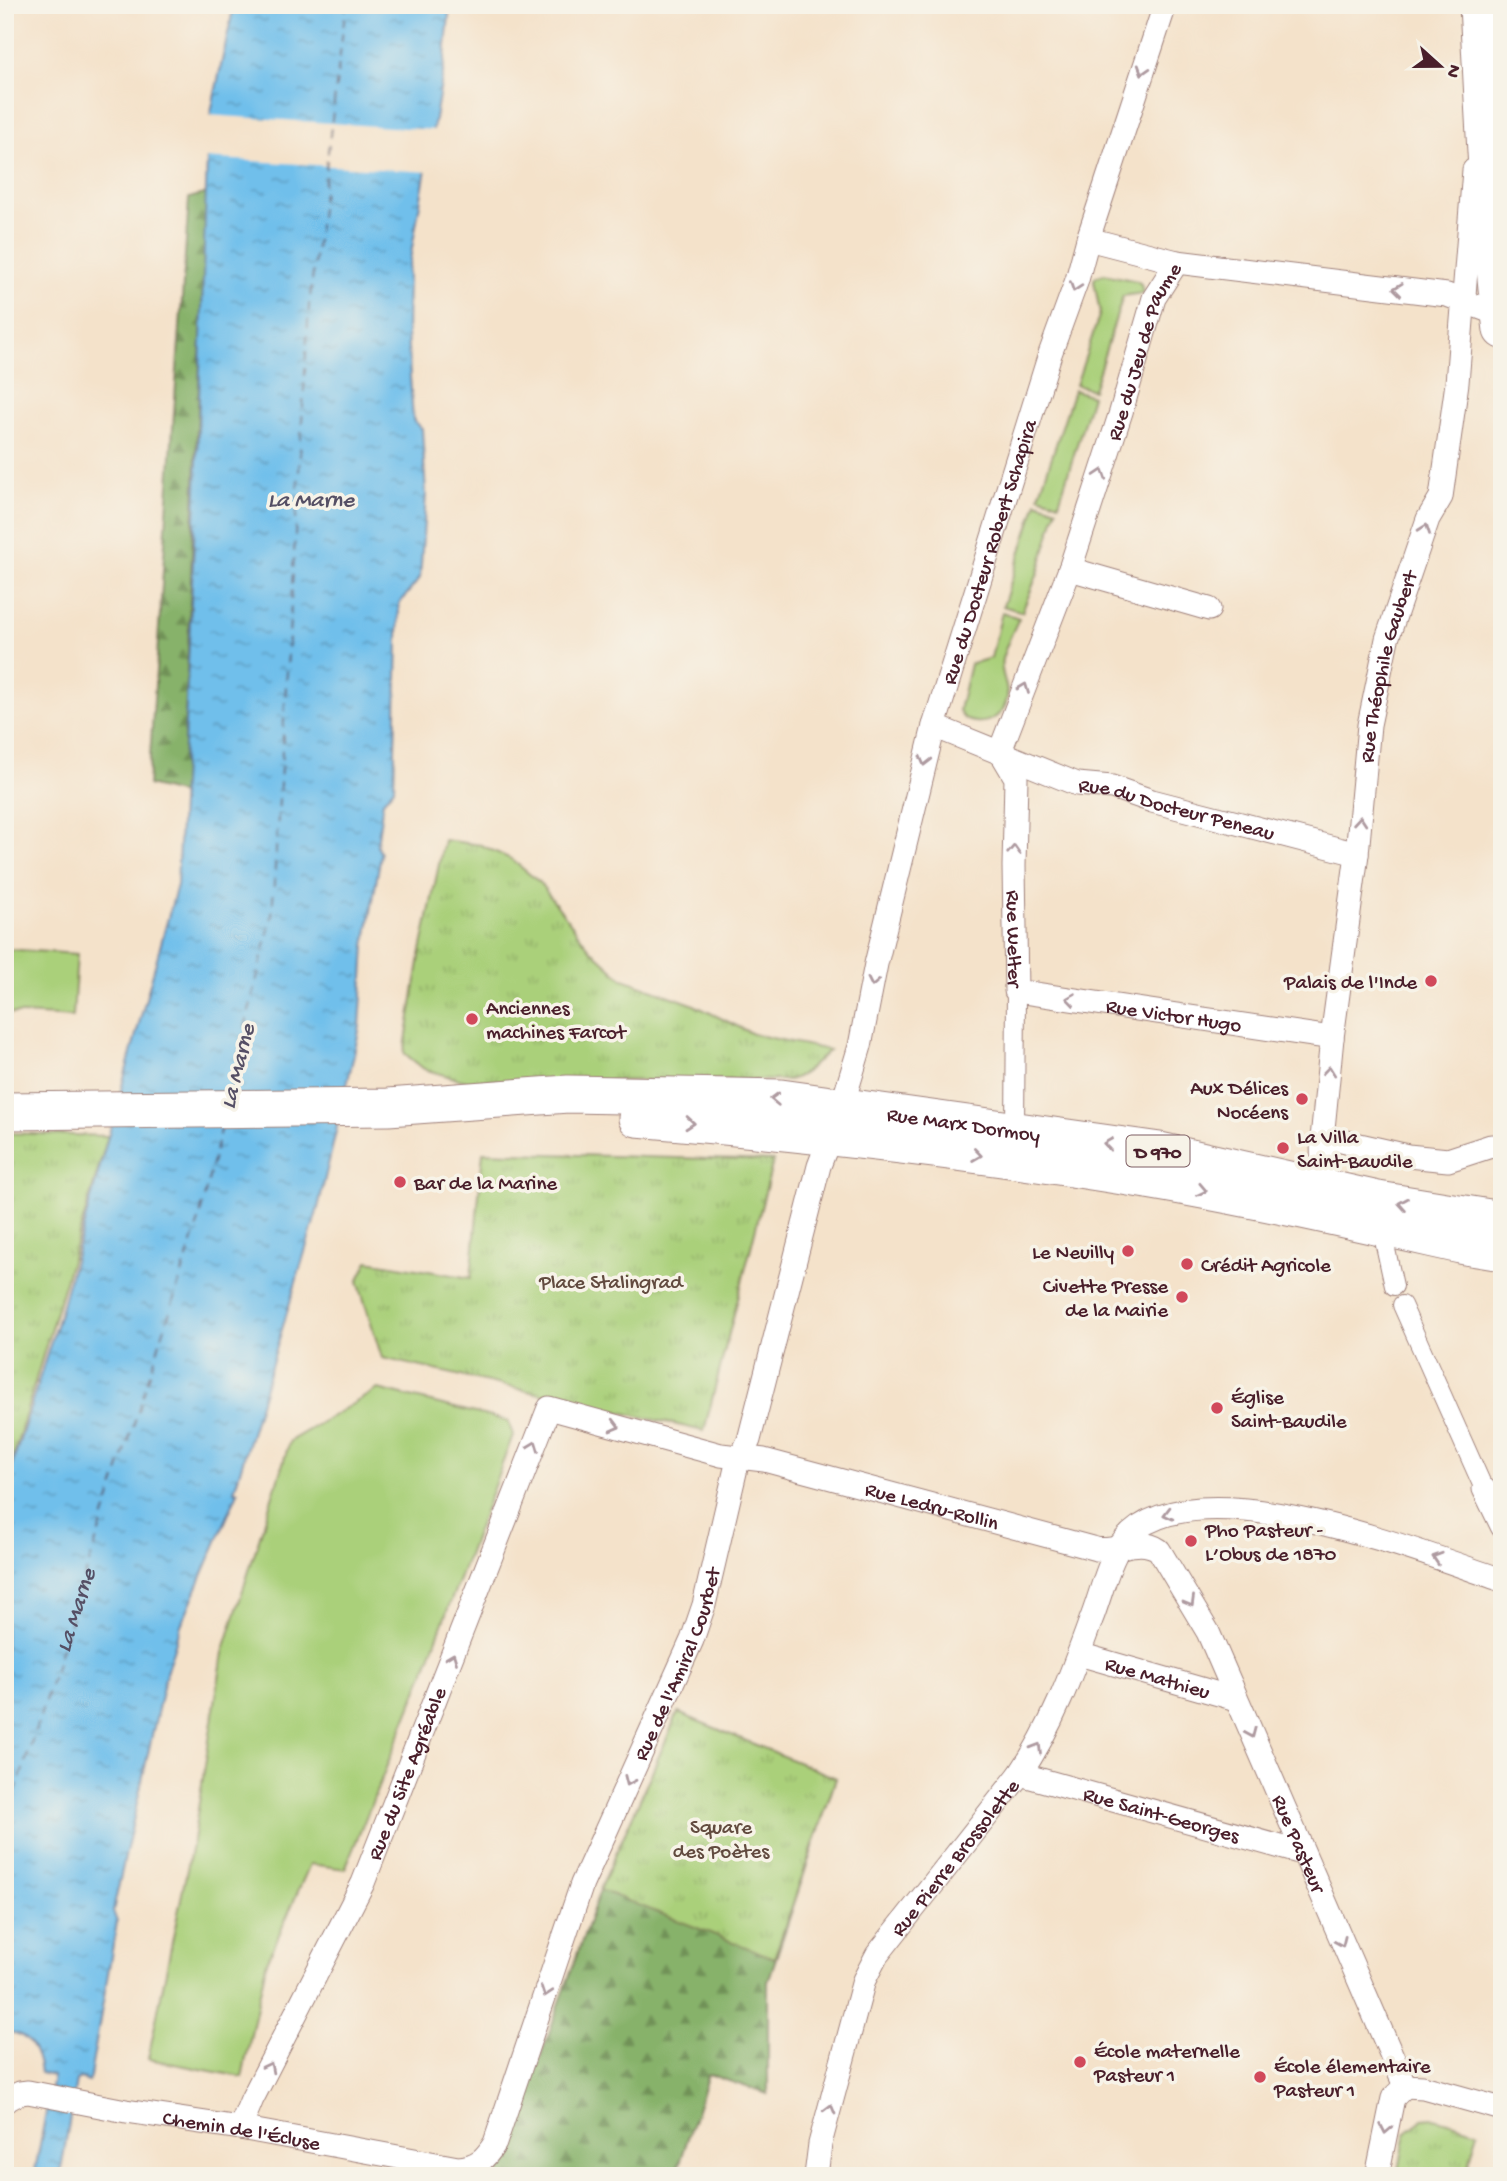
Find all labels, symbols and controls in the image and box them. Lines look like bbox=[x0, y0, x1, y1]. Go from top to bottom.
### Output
north arrow bbox=[1406, 32, 1476, 102]
text: N bbox=[1440, 61, 1466, 81]
one-way arrow bbox=[1137, 63, 1151, 76]
street label: Rue du Jeu de Paume bbox=[1104, 258, 1190, 444]
one-way arrow bbox=[1069, 280, 1083, 292]
one-way arrow bbox=[1392, 282, 1404, 297]
street label: Rue du Docteur Robert Schapira bbox=[939, 416, 1045, 688]
one-way arrow bbox=[1093, 468, 1107, 480]
water label: La Marne bbox=[268, 488, 355, 515]
one-way arrow bbox=[1417, 523, 1431, 535]
street label: Rue Théophile Gaubert bbox=[1357, 566, 1426, 764]
one-way arrow bbox=[1016, 682, 1030, 694]
one-way arrow bbox=[919, 755, 933, 767]
street label: Rue du Docteur Peneau bbox=[1077, 775, 1277, 848]
one-way arrow bbox=[1353, 816, 1368, 827]
one-way arrow bbox=[1007, 844, 1022, 855]
street label: Rue Welter bbox=[998, 890, 1025, 989]
place label: Palais de l'Inde bbox=[1283, 972, 1418, 997]
marker: Palais de l'Inde bbox=[1423, 973, 1439, 989]
one-way arrow bbox=[866, 976, 881, 988]
one-way arrow bbox=[1065, 992, 1077, 1007]
street label: Rue Victor Hugo bbox=[1104, 996, 1243, 1040]
place label: Anciennes machines Farcot bbox=[486, 998, 628, 1047]
marker: Anciennes machines Farcot bbox=[464, 1011, 480, 1027]
water label: La Marne bbox=[216, 1021, 263, 1112]
one-way arrow bbox=[1321, 1065, 1336, 1077]
place label: Aux Délices Nocéens bbox=[1190, 1078, 1289, 1127]
one-way arrow bbox=[769, 1091, 780, 1106]
marker: Aux Délices Nocéens bbox=[1294, 1091, 1310, 1107]
street label: Rue Marx Dormoy bbox=[885, 1104, 1042, 1150]
one-way arrow bbox=[685, 1115, 696, 1130]
place label: La Villa Saint-Baudile bbox=[1297, 1127, 1414, 1176]
road number: D 970 bbox=[1126, 1135, 1190, 1166]
one-way arrow bbox=[1102, 1137, 1114, 1152]
marker: La Villa Saint-Baudile bbox=[1275, 1140, 1291, 1156]
one-way arrow bbox=[971, 1147, 983, 1162]
place label: Bar de la Marine bbox=[413, 1173, 558, 1198]
marker: Bar de la Marine bbox=[392, 1174, 408, 1190]
one-way arrow bbox=[1196, 1182, 1208, 1197]
one-way arrow bbox=[1397, 1197, 1409, 1212]
place label: Le Neuilly bbox=[1032, 1242, 1114, 1267]
marker: Le Neuilly bbox=[1120, 1243, 1136, 1259]
place label: Crédit Agricole bbox=[1201, 1255, 1332, 1280]
marker: Crédit Agricole bbox=[1179, 1256, 1195, 1272]
park label: Place Stalingrad bbox=[538, 1272, 684, 1297]
place label: Civette Presse de la Mairie bbox=[1043, 1276, 1169, 1325]
marker: Civette Presse de la Mairie bbox=[1174, 1289, 1190, 1305]
place label: Église Saint-Baudile bbox=[1231, 1387, 1348, 1436]
marker: Église Saint-Baudile bbox=[1209, 1400, 1225, 1416]
one-way arrow bbox=[609, 1418, 621, 1432]
one-way arrow bbox=[526, 1441, 540, 1453]
street label: Rue Ledru-Rollin bbox=[862, 1479, 1001, 1538]
one-way arrow bbox=[1162, 1506, 1174, 1520]
place label: Pho Pasteur - L’Obus de 1870 bbox=[1204, 1520, 1337, 1569]
marker: Pho Pasteur - L’Obus de 1870 bbox=[1183, 1533, 1199, 1549]
one-way arrow bbox=[1431, 1552, 1444, 1566]
street label: Rue de l'Amiral Courbet bbox=[630, 1563, 729, 1765]
water label: La Marne bbox=[51, 1565, 104, 1656]
one-way arrow bbox=[1182, 1595, 1195, 1608]
one-way arrow bbox=[444, 1653, 458, 1665]
street label: Rue Mathieu bbox=[1101, 1653, 1212, 1707]
street label: Rue du Site Agréable bbox=[364, 1684, 455, 1865]
one-way arrow bbox=[1243, 1726, 1257, 1738]
one-way arrow bbox=[1028, 1742, 1041, 1755]
one-way arrow bbox=[623, 1773, 637, 1786]
street label: Rue Pierre Brossolette bbox=[887, 1775, 1028, 1943]
street label: Rue Saint-Georges bbox=[1080, 1783, 1243, 1851]
street label: Rue Pasteur bbox=[1264, 1792, 1329, 1899]
park label: Square des Poètes bbox=[673, 1817, 770, 1866]
one-way arrow bbox=[1333, 1935, 1347, 1947]
one-way arrow bbox=[540, 1986, 554, 1998]
place label: École maternelle Pasteur 1 bbox=[1093, 2041, 1241, 2090]
marker: École maternelle Pasteur 1 bbox=[1072, 2054, 1088, 2070]
place label: École élementaire Pasteur 1 bbox=[1273, 2056, 1432, 2105]
one-way arrow bbox=[260, 2062, 274, 2074]
marker: École élementaire Pasteur 1 bbox=[1252, 2069, 1268, 2085]
one-way arrow bbox=[822, 2103, 836, 2115]
street label: Chemin de l'Écluse bbox=[161, 2108, 323, 2159]
one-way arrow bbox=[1379, 2122, 1394, 2134]

